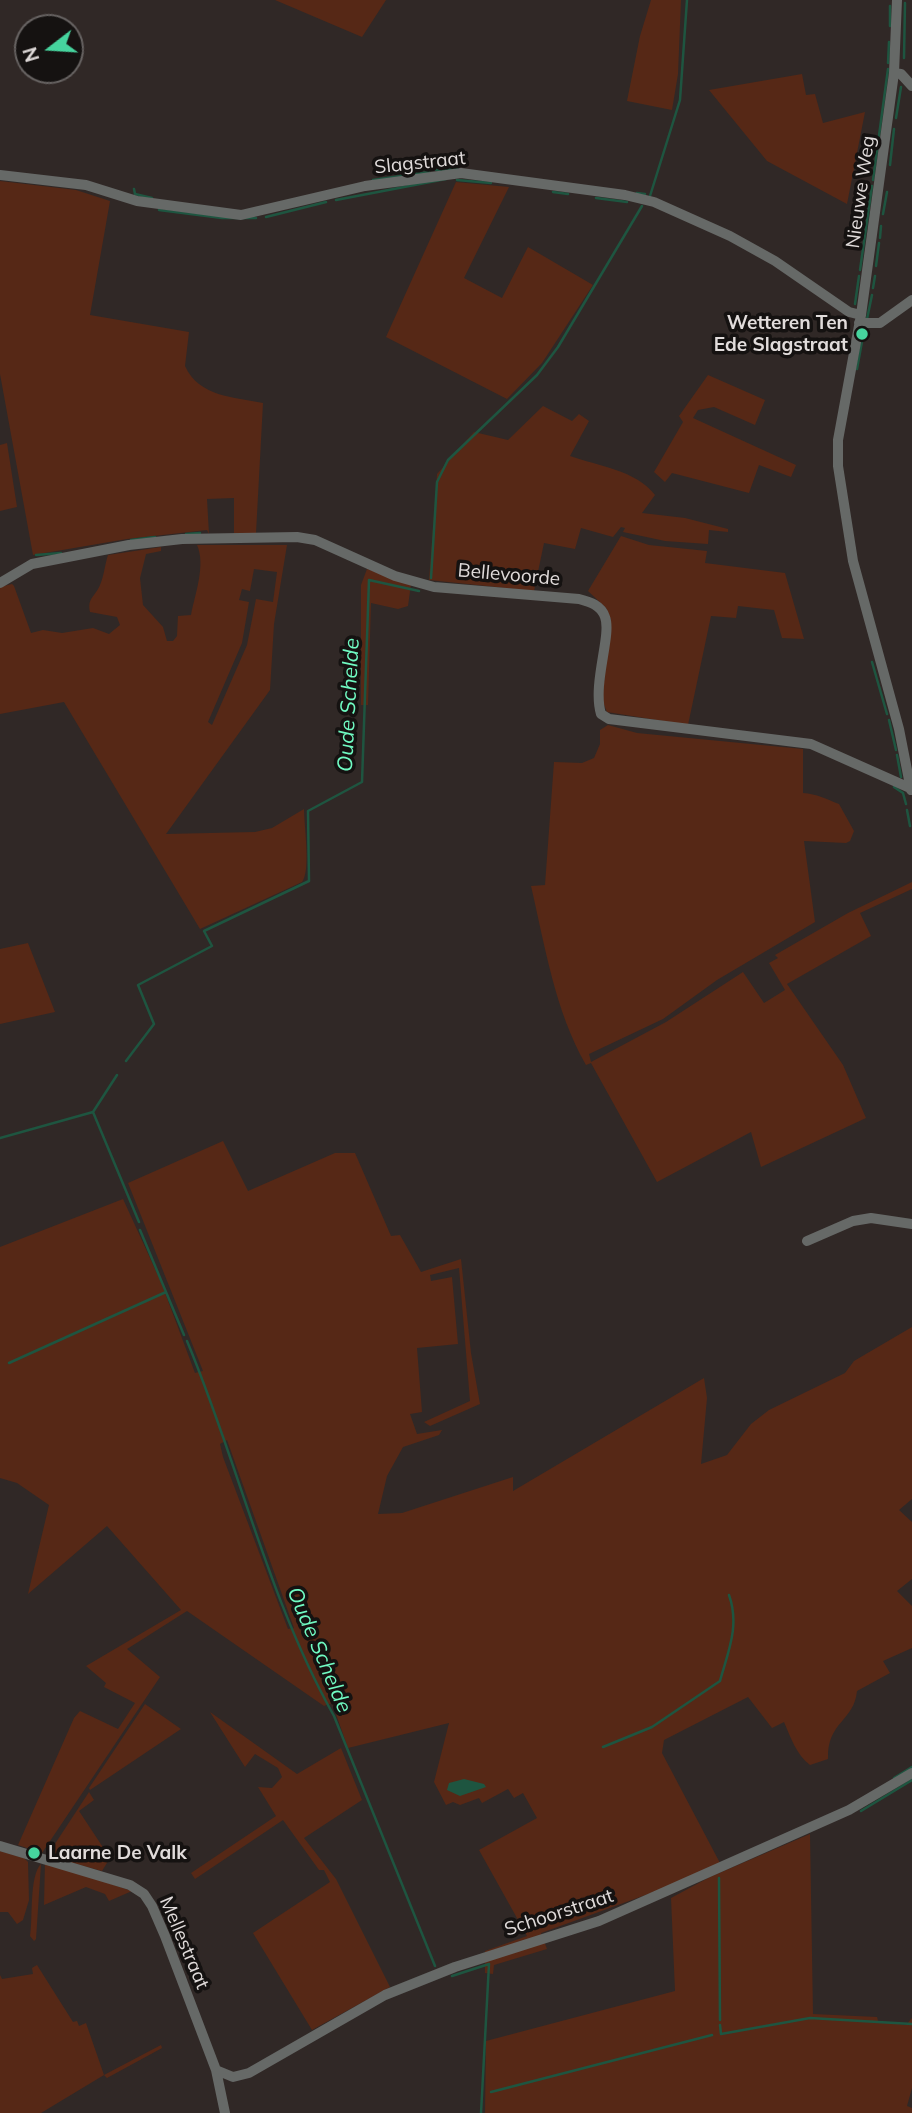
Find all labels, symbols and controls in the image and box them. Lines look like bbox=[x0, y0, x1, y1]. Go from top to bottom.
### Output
north arrow bbox=[14, 14, 84, 84]
text: N bbox=[17, 44, 44, 65]
street label: Nieuwe Weg bbox=[842, 134, 880, 250]
street label: Slagstraat bbox=[373, 147, 467, 179]
place label: Wetteren Ten Ede Slagstraat bbox=[714, 312, 848, 356]
marker: Wetteren Ten Ede Slagstraat bbox=[854, 326, 870, 342]
street label: Bellevoorde bbox=[457, 559, 561, 591]
water label: Oude Schelde bbox=[333, 637, 365, 773]
water label: Oude Schelde bbox=[281, 1583, 357, 1717]
place label: Laarne De Valk bbox=[48, 1842, 187, 1864]
marker: Laarne De Valk bbox=[26, 1845, 42, 1861]
street label: Schoorstraat bbox=[502, 1885, 616, 1941]
street label: Mellestraat bbox=[154, 1893, 214, 1993]

